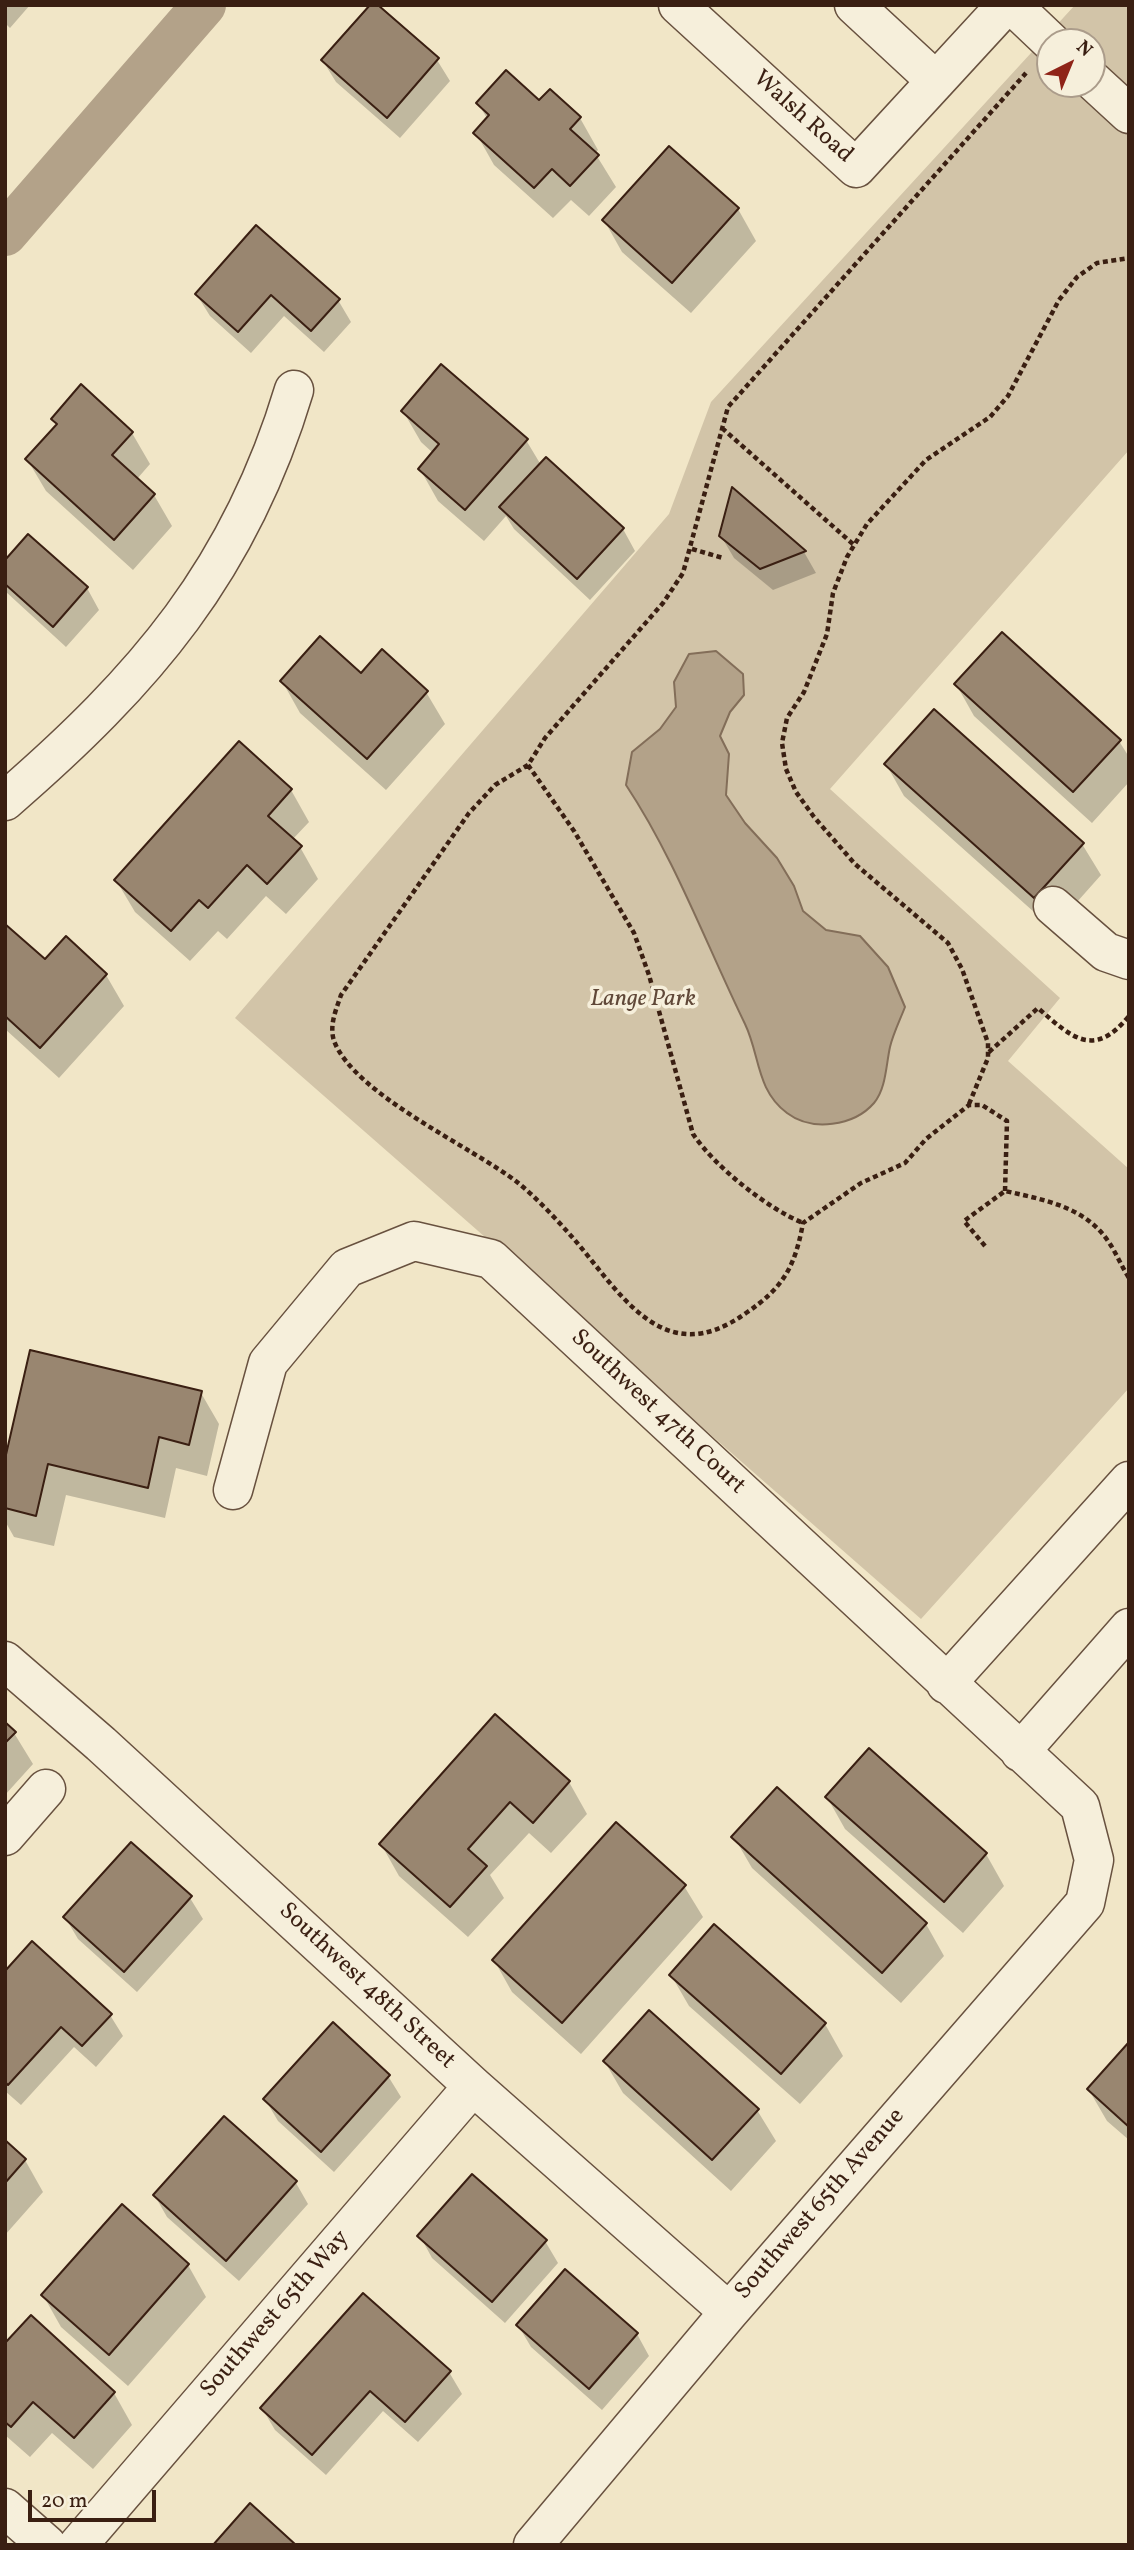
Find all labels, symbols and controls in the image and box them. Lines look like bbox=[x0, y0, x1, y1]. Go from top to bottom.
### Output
north arrow bbox=[1036, 28, 1106, 98]
text: N bbox=[1070, 35, 1098, 63]
street label: Walsh Road bbox=[746, 65, 858, 171]
park label: Lange Park bbox=[590, 987, 696, 1015]
street label: Southwest 47th Court bbox=[564, 1325, 750, 1501]
street label: Southwest 48th Street bbox=[272, 1898, 460, 2076]
street label: Southwest 65th Avenue bbox=[730, 2103, 912, 2307]
street label: Southwest 65th Way bbox=[195, 2225, 357, 2405]
scale bar bbox=[32, 2476, 159, 2520]
text: 20 m bbox=[41, 2487, 87, 2516]

